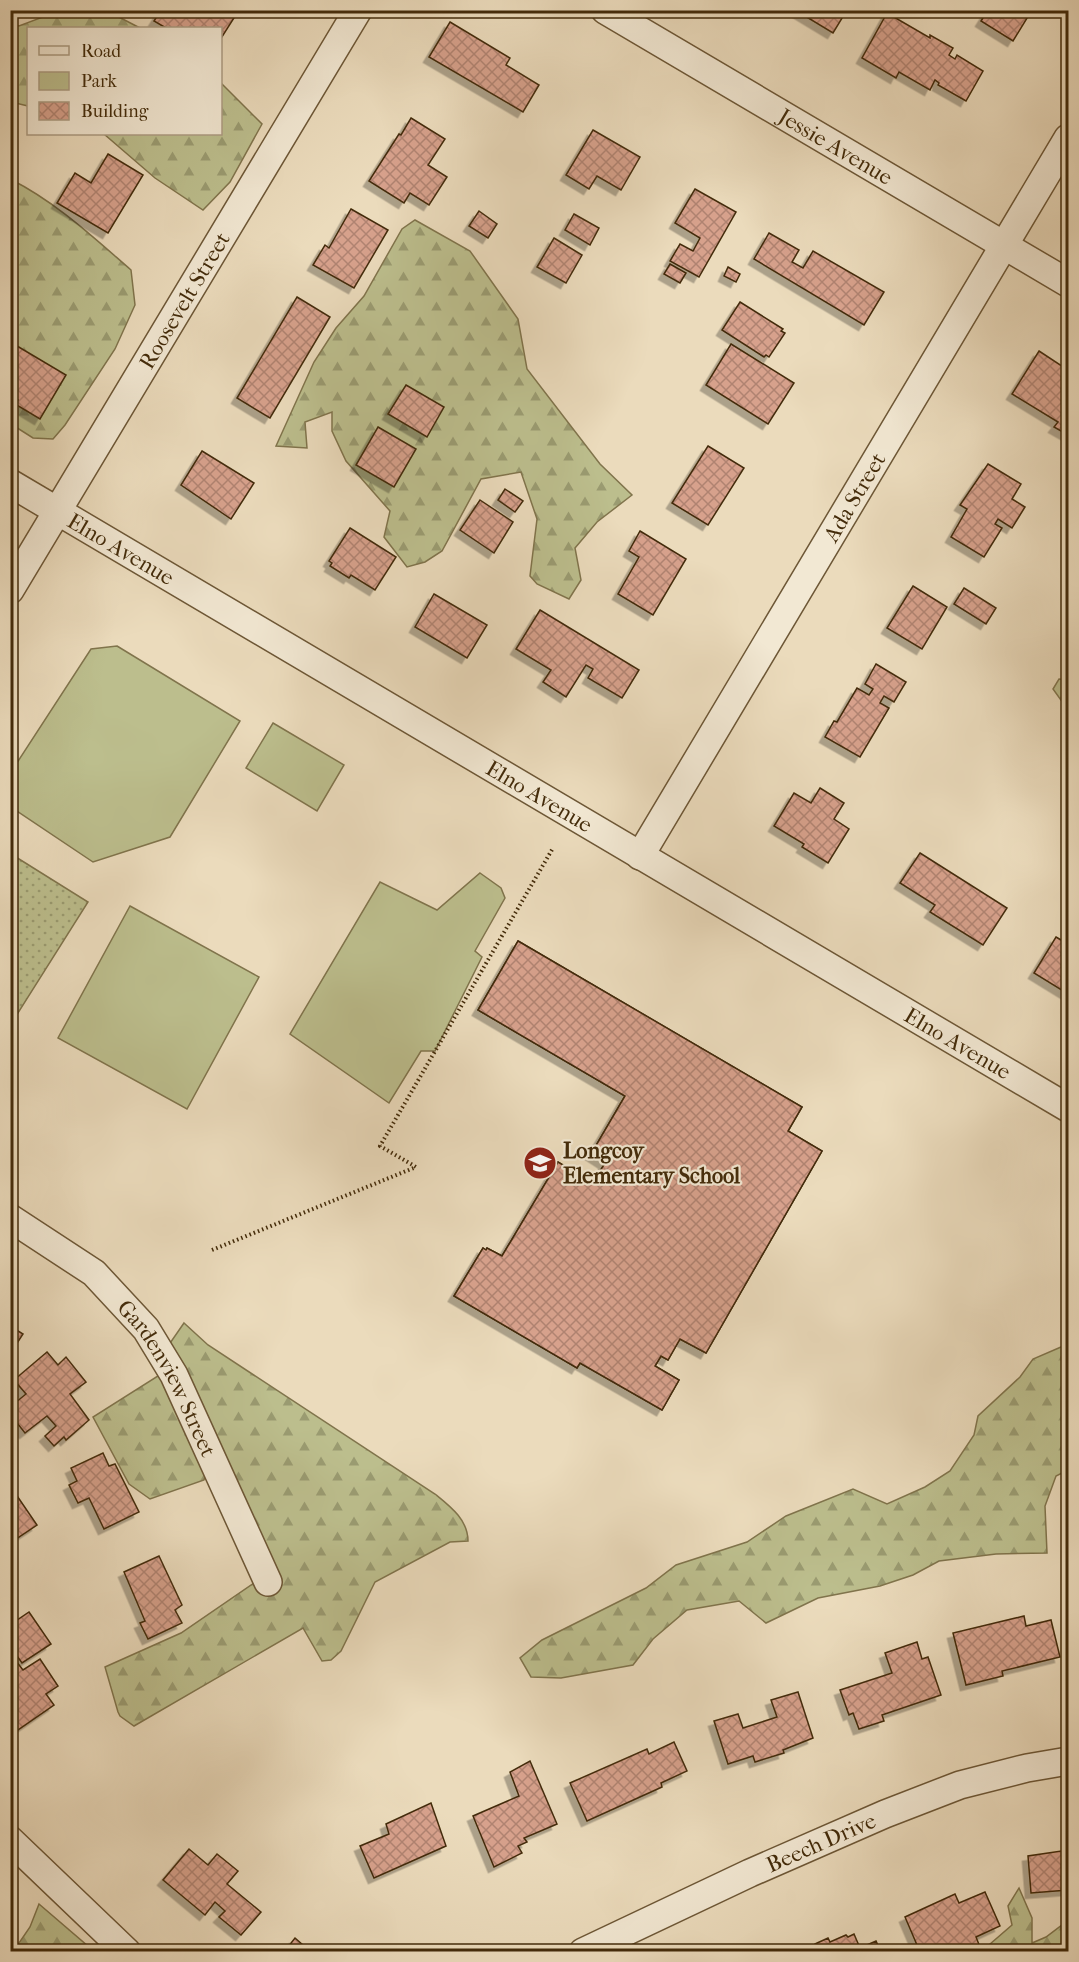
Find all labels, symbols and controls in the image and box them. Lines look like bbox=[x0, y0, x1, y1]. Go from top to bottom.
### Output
legend bbox=[27, 27, 222, 135]
text: Road bbox=[81, 41, 121, 62]
text: Park bbox=[81, 71, 118, 92]
text: Building bbox=[81, 101, 149, 122]
street label: Jessie Avenue bbox=[772, 102, 897, 191]
street label: Roosevelt Street bbox=[134, 227, 236, 374]
street label: Ada Street bbox=[818, 448, 892, 548]
street label: Elno Avenue bbox=[63, 508, 179, 591]
street label: Elno Avenue bbox=[481, 755, 597, 838]
street label: Elno Avenue bbox=[900, 1002, 1015, 1085]
place label: Longcoy Elementary School bbox=[563, 1138, 741, 1189]
school or university icon: Longcoy Elementary School bbox=[522, 1145, 558, 1181]
street label: Gardenview Street bbox=[112, 1295, 221, 1461]
street label: Beech Drive bbox=[763, 1808, 880, 1878]

